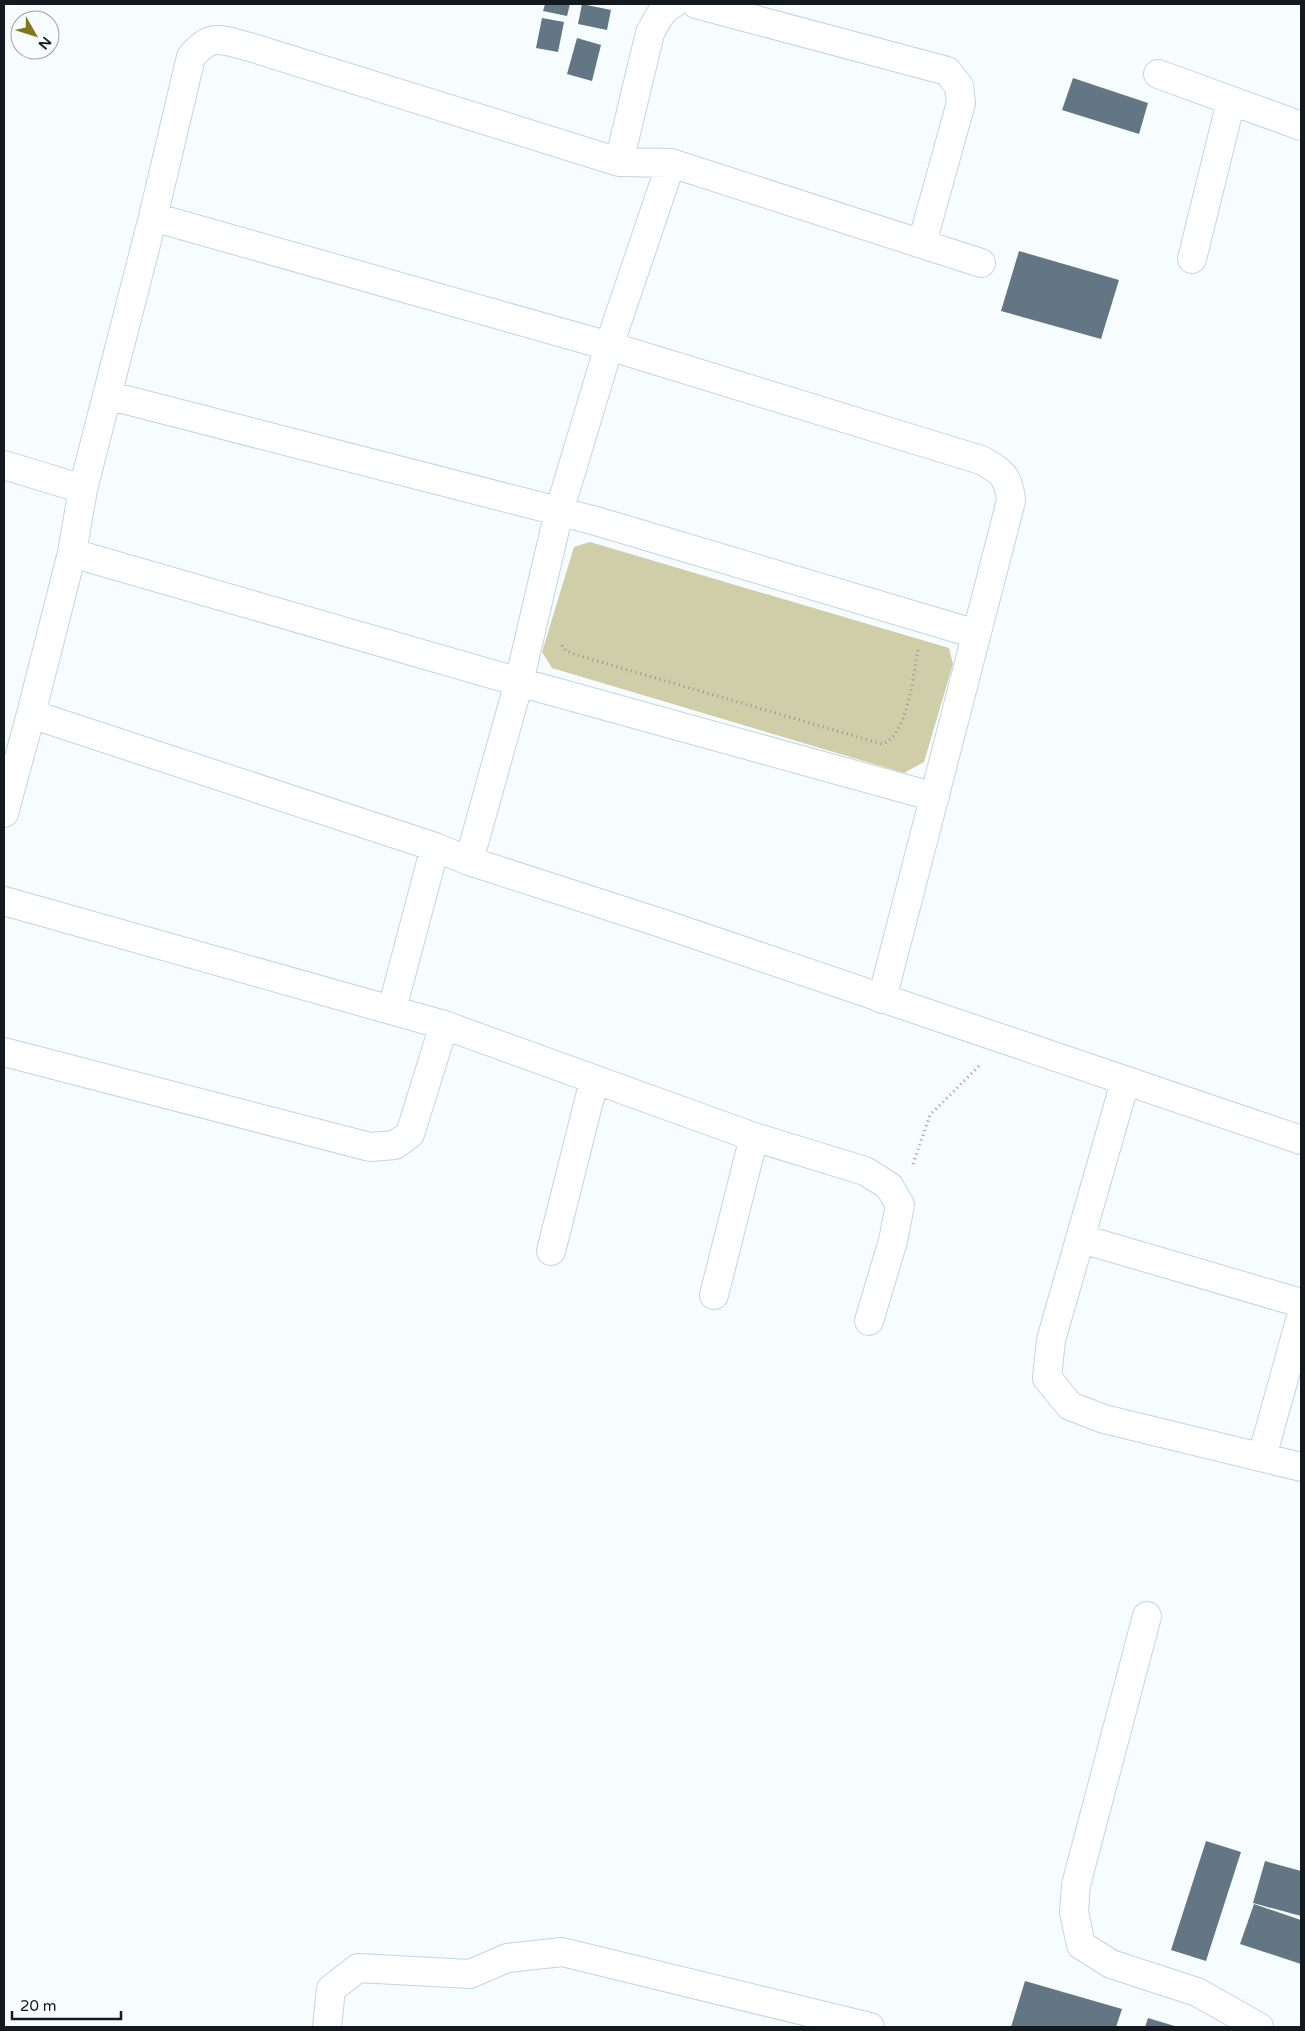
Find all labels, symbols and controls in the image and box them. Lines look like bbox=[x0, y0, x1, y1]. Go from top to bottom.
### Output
north arrow bbox=[10, 10, 60, 60]
text: N bbox=[35, 33, 55, 53]
scale bar bbox=[12, 1988, 121, 2020]
text: 20 m bbox=[20, 1997, 57, 2015]

